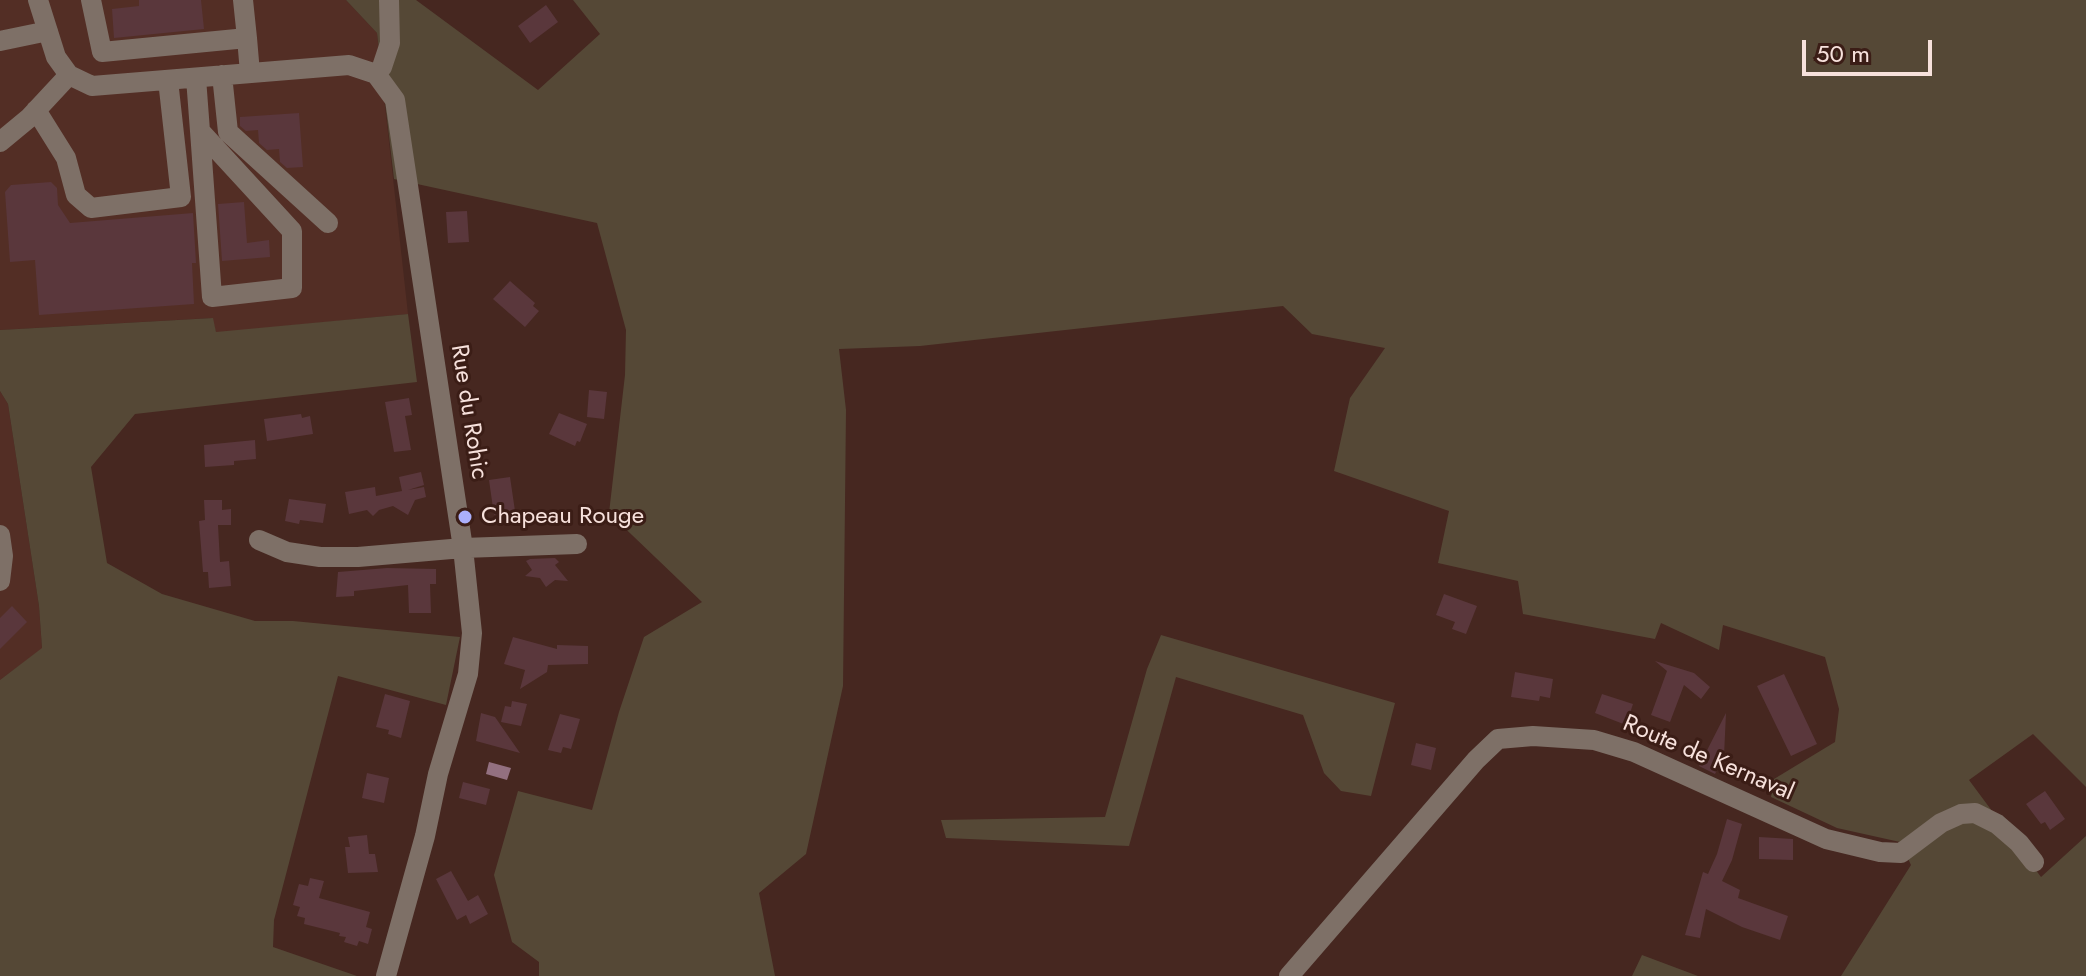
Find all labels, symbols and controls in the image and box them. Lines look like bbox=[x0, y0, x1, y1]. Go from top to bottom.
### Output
scale bar bbox=[1806, 24, 1936, 74]
text: 50 m bbox=[1816, 36, 1870, 71]
street label: Rue du Rohic bbox=[443, 343, 493, 481]
place label: Chapeau Rouge bbox=[481, 503, 644, 531]
marker: Chapeau Rouge bbox=[456, 508, 474, 526]
street label: Route de Kernaval bbox=[1618, 710, 1798, 808]

